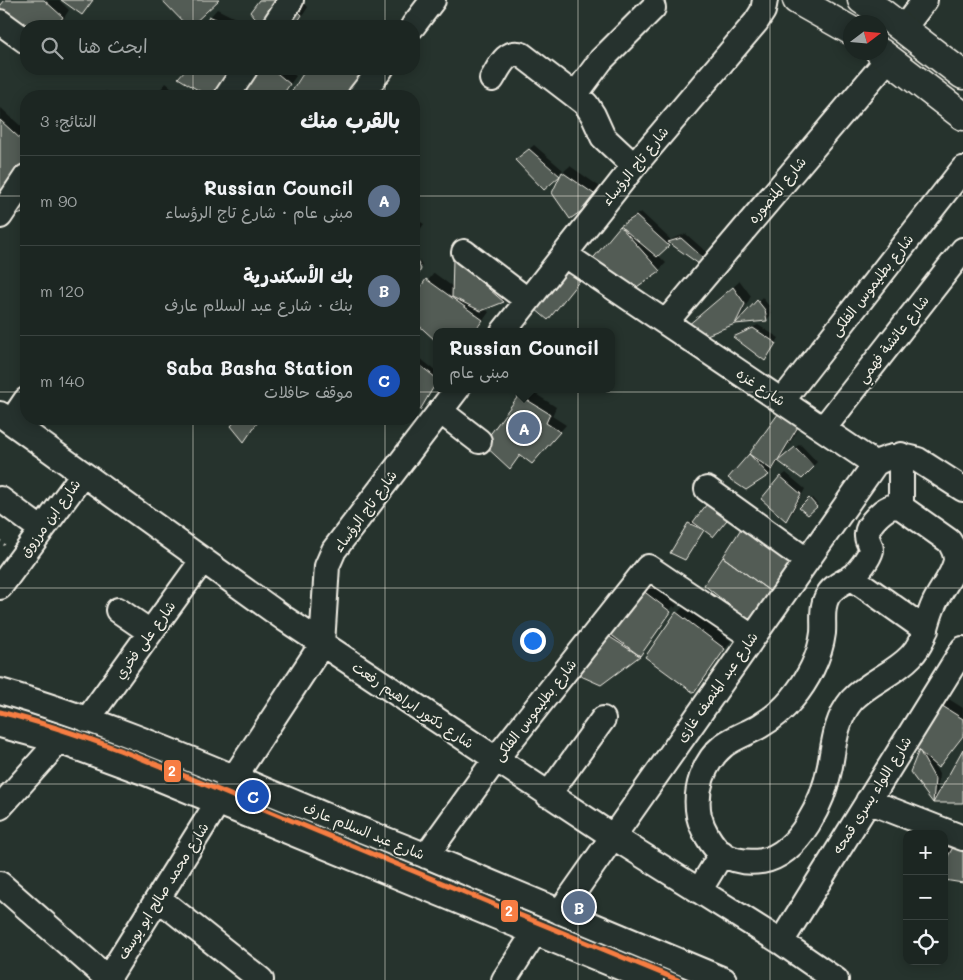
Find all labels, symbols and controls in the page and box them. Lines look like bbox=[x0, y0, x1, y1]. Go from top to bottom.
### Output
north arrow bbox=[843, 15, 888, 60]
search box bbox=[20, 20, 420, 75]
text: ابحث هنا bbox=[78, 33, 148, 58]
icon: search bbox=[38, 34, 66, 62]
text: بالقرب منك bbox=[300, 106, 400, 133]
text: النتائج: 3 bbox=[40, 110, 96, 131]
street label: شارع تاج الرؤساء bbox=[597, 122, 673, 210]
street label: شارع المنصوره bbox=[743, 152, 811, 228]
text: Russian Council bbox=[204, 175, 353, 200]
text: 90 m bbox=[40, 190, 77, 211]
text: A bbox=[378, 190, 390, 211]
text: مبنى عام · شارع تاج الرؤساء bbox=[165, 201, 353, 222]
street label: شارع بطليموس الفلكى bbox=[826, 230, 918, 340]
text: بك الأسكندرية bbox=[243, 263, 353, 288]
text: 120 m bbox=[40, 280, 84, 301]
text: B bbox=[379, 280, 389, 301]
street label: شارع عائشة فهمي bbox=[852, 291, 936, 389]
text: بنك · شارع عبد السلام عارف bbox=[164, 294, 353, 315]
popup bbox=[433, 328, 615, 393]
text: Russian Council bbox=[449, 335, 599, 360]
text: Saba Basha Station bbox=[166, 355, 353, 380]
text: مبنى عام bbox=[449, 361, 509, 382]
street label: شارع غزه bbox=[733, 363, 789, 411]
text: 140 m bbox=[40, 370, 84, 391]
text: C bbox=[378, 370, 390, 391]
text: موقف حافلات bbox=[264, 381, 353, 402]
pin: A bbox=[508, 409, 540, 447]
street label: شارع تاج الرؤساء bbox=[328, 466, 402, 556]
street label: شارع ابن مرزوق bbox=[15, 475, 85, 561]
street label: شارع على فخري bbox=[110, 597, 181, 684]
your location bbox=[520, 628, 546, 654]
street label: شارع عبد المنصف غازى bbox=[671, 628, 763, 746]
street label: شارع بطليموس الفلكى bbox=[489, 655, 581, 765]
street label: شارع دكتور ابراهيم رفعت bbox=[348, 657, 478, 754]
street label: شارع اللواء يسرى قمحه bbox=[828, 732, 916, 858]
line badge: 2 bbox=[163, 759, 182, 783]
text: 2 bbox=[168, 761, 176, 780]
pin: C bbox=[237, 777, 269, 815]
street label: شارع عبد السلام عارف bbox=[300, 798, 428, 865]
street label: شارع محمد صالح ابو يوسف bbox=[113, 819, 213, 963]
map controls bbox=[903, 830, 948, 965]
button: + bbox=[903, 830, 948, 875]
button: − bbox=[903, 875, 948, 920]
pin: B bbox=[563, 888, 595, 926]
line badge: 2 bbox=[500, 899, 519, 923]
text: 2 bbox=[505, 901, 513, 920]
button: locate bbox=[903, 920, 948, 965]

